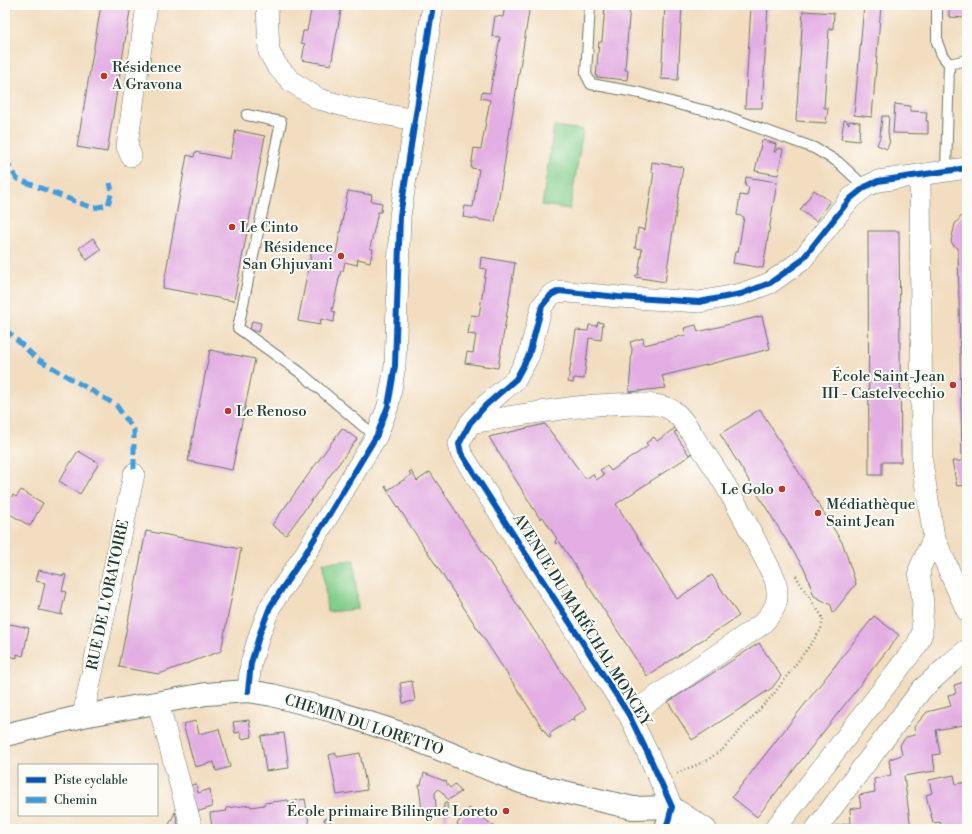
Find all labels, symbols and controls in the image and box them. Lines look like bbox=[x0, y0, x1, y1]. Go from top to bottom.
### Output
place label: Résidence A Gravona bbox=[111, 58, 183, 94]
marker: Résidence A Gravona bbox=[99, 71, 109, 81]
place label: Le Cinto bbox=[240, 218, 298, 237]
marker: Le Cinto bbox=[227, 222, 237, 232]
place label: Résidence San Ghjuvani bbox=[242, 238, 333, 274]
marker: Résidence San Ghjuvani bbox=[336, 251, 346, 261]
place label: École Saint-Jean III - Castelvecchio bbox=[822, 366, 945, 403]
marker: École Saint-Jean III - Castelvecchio bbox=[948, 380, 958, 390]
place label: Le Renoso bbox=[236, 402, 307, 421]
marker: Le Renoso bbox=[223, 406, 233, 416]
place label: Le Golo bbox=[721, 480, 774, 499]
marker: Le Golo bbox=[777, 484, 787, 494]
place label: Médiathèque Saint Jean bbox=[826, 495, 915, 531]
marker: Médiathèque Saint Jean bbox=[813, 508, 823, 518]
street label: AVENUE DU MARÉCHAL MONCEY bbox=[508, 509, 657, 731]
street label: RUE DE L'ORATOIRE bbox=[83, 518, 133, 672]
street label: CHEMIN DU LORETTO bbox=[282, 690, 446, 760]
legend bbox=[18, 764, 158, 816]
text: Piste cyclable bbox=[54, 773, 128, 788]
text: Chemin bbox=[54, 793, 97, 808]
place label: École primaire Bilingue Loreto bbox=[287, 801, 498, 821]
marker: École primaire Bilingue Loreto bbox=[501, 806, 511, 816]

